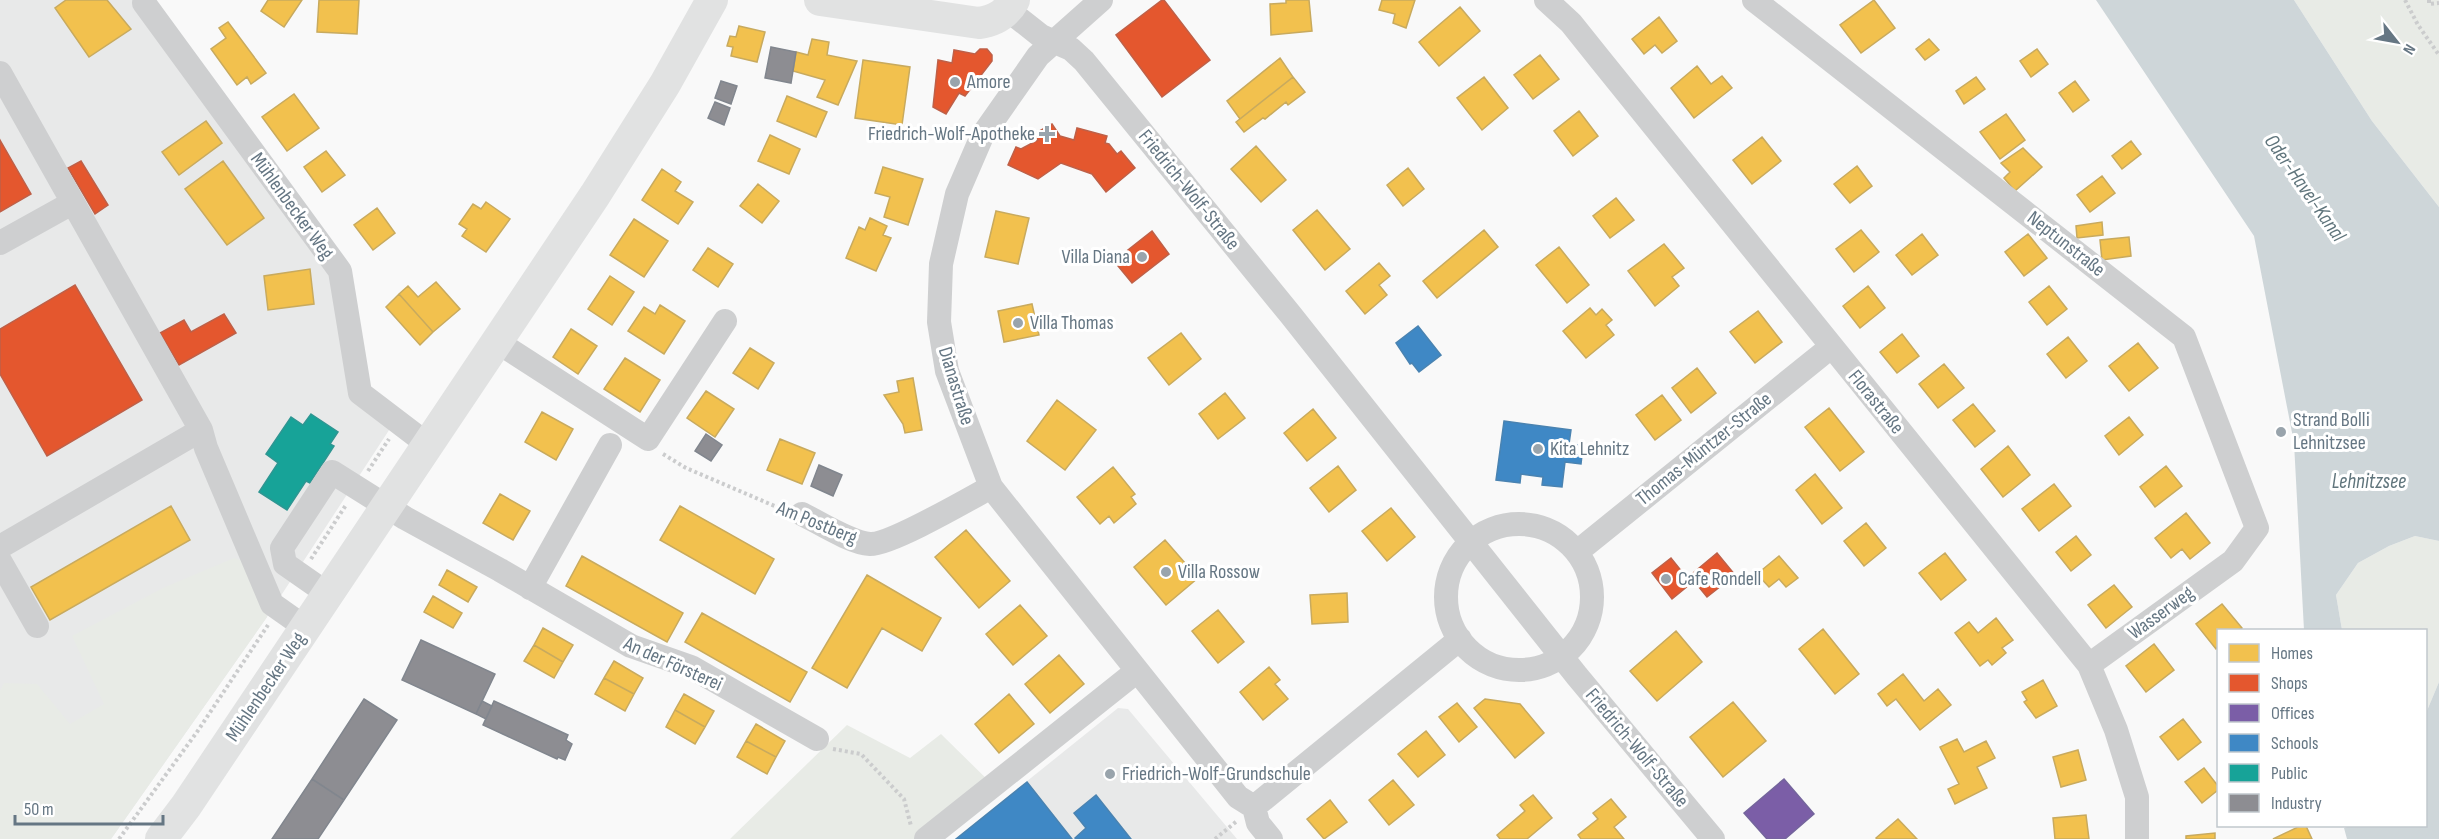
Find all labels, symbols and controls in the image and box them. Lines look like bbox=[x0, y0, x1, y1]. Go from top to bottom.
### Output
north arrow bbox=[2367, 12, 2427, 72]
text: N bbox=[2398, 40, 2419, 58]
place label: Amore bbox=[966, 70, 1011, 94]
marker: Amore bbox=[948, 75, 962, 89]
place label: Friedrich-Wolf-Apotheke bbox=[868, 122, 1035, 146]
street label: Friedrich-Wolf-Straße bbox=[1133, 125, 1245, 255]
marker: Friedrich-Wolf-Apotheke bbox=[1040, 127, 1054, 141]
water label: Oder-Havel-Kanal bbox=[2259, 130, 2352, 247]
street label: Mühlenbecker Weg bbox=[245, 148, 339, 264]
street label: Neptunstraße bbox=[2022, 206, 2110, 282]
place label: Villa Diana bbox=[1061, 245, 1130, 269]
marker: Villa Diana bbox=[1135, 250, 1149, 264]
place label: Villa Thomas bbox=[1030, 311, 1114, 335]
marker: Villa Thomas bbox=[1011, 316, 1025, 330]
street label: Dianastraße bbox=[933, 344, 979, 428]
street label: Florastraße bbox=[1843, 365, 1909, 439]
street label: Thomas-Müntzer-Straße bbox=[1632, 387, 1776, 511]
place label: Strand Bolli Lehnitzsee bbox=[2293, 408, 2370, 455]
marker: Strand Bolli Lehnitzsee bbox=[2274, 425, 2288, 439]
place label: Kita Lehnitz bbox=[1550, 437, 1629, 461]
marker: Kita Lehnitz bbox=[1531, 442, 1545, 456]
water label: Lehnitzsee bbox=[2332, 469, 2406, 494]
street label: Am Postberg bbox=[772, 496, 861, 550]
place label: Villa Rossow bbox=[1178, 560, 1260, 584]
marker: Villa Rossow bbox=[1159, 565, 1173, 579]
place label: Cafe Rondell bbox=[1678, 567, 1761, 591]
marker: Cafe Rondell bbox=[1659, 572, 1673, 586]
street label: Wasserweg bbox=[2123, 581, 2199, 645]
street label: Mühlenbecker Weg bbox=[221, 628, 311, 746]
legend bbox=[2217, 629, 2427, 827]
street label: An der Försterei bbox=[619, 631, 726, 696]
text: Homes bbox=[2271, 643, 2313, 664]
text: Shops bbox=[2271, 673, 2308, 694]
street label: Friedrich-Wolf-Straße bbox=[1580, 684, 1694, 812]
text: Offices bbox=[2271, 703, 2314, 724]
text: Schools bbox=[2271, 733, 2318, 754]
place label: Friedrich-Wolf-Grundschule bbox=[1122, 762, 1311, 786]
text: Public bbox=[2271, 763, 2308, 784]
marker: Friedrich-Wolf-Grundschule bbox=[1103, 767, 1117, 781]
scale bar bbox=[15, 788, 164, 826]
text: Industry bbox=[2271, 793, 2322, 814]
text: 50 m bbox=[24, 799, 54, 820]

